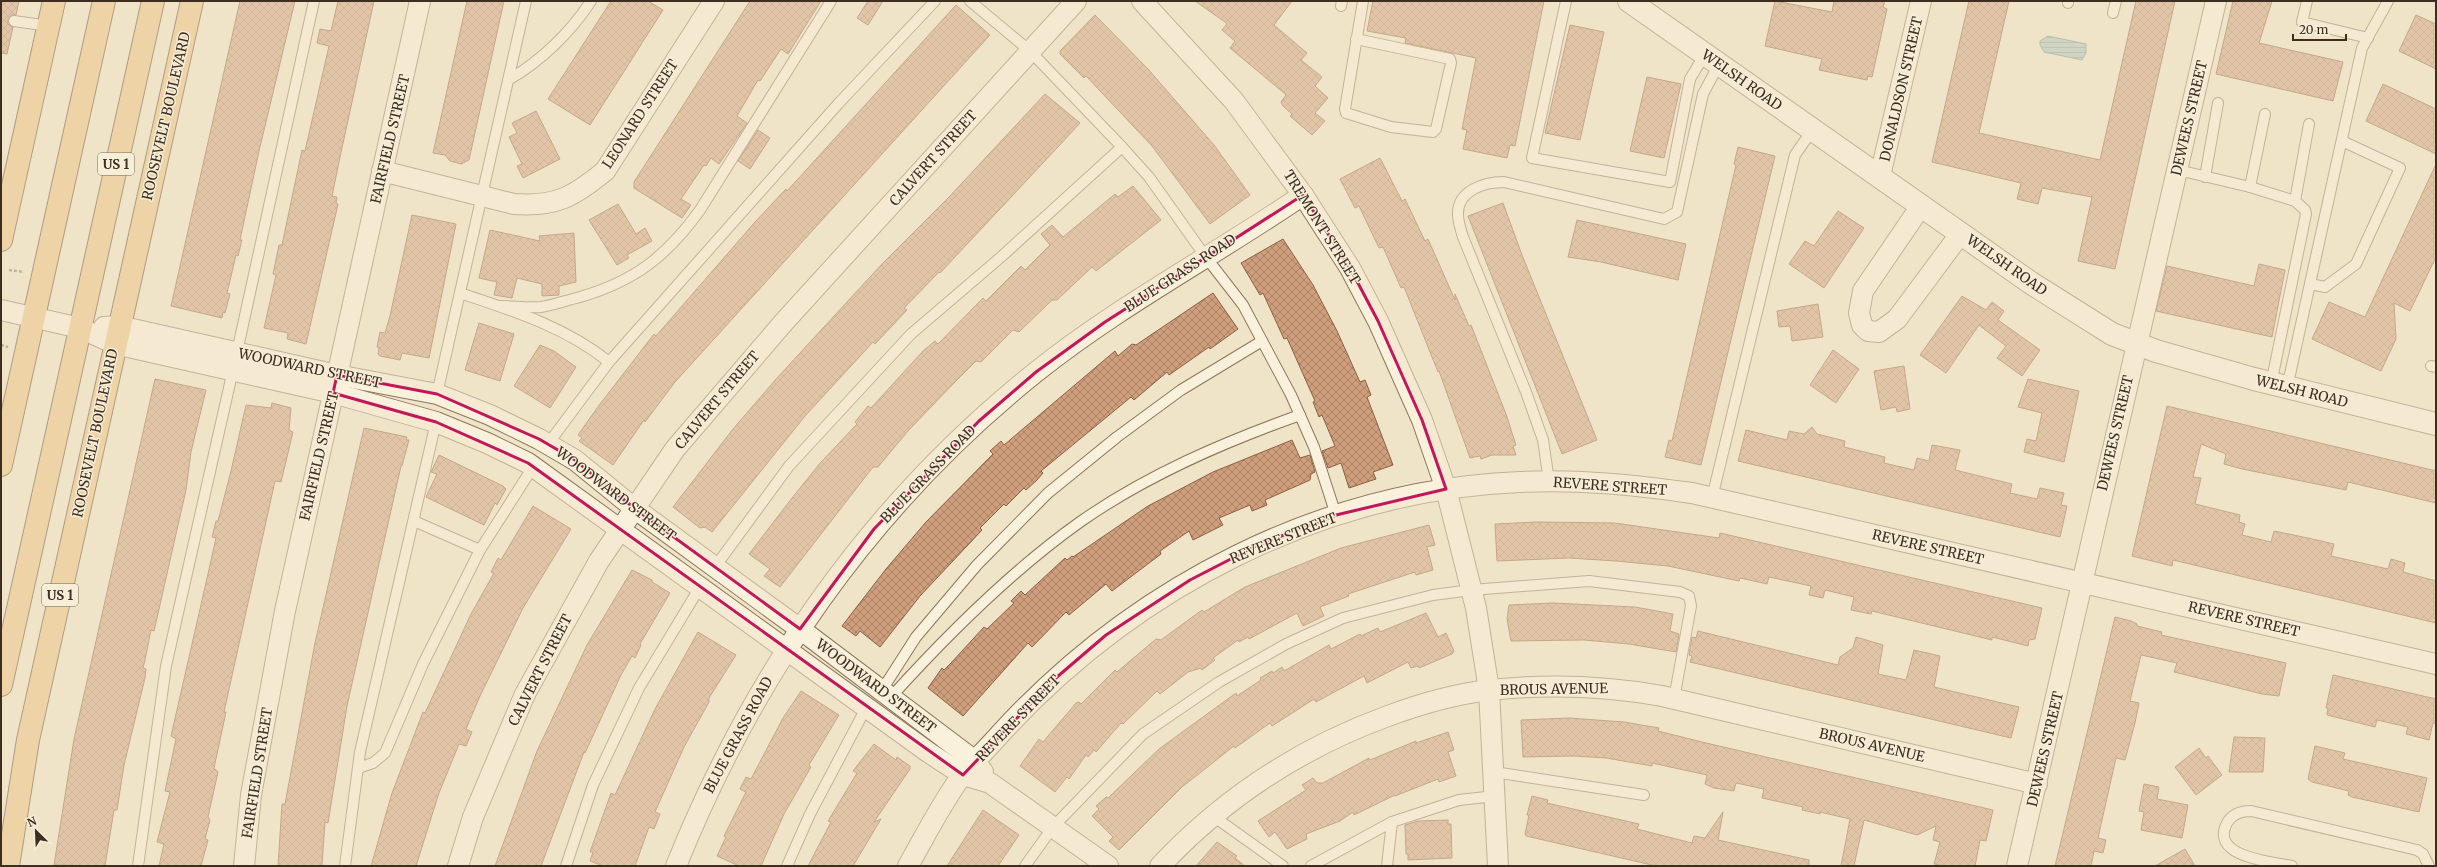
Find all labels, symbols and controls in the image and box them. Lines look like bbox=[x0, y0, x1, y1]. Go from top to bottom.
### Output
street label: DONALDSON STREET bbox=[1876, 15, 1926, 163]
scale bar bbox=[2293, 16, 2346, 42]
text: 20 m bbox=[2299, 22, 2328, 37]
street label: ROOSEVELT BOULEVARD bbox=[138, 30, 194, 202]
street label: WELSH ROAD bbox=[1697, 45, 1786, 115]
street label: LEONARD STREET bbox=[598, 56, 682, 172]
street label: DEWEES STREET bbox=[2167, 58, 2211, 177]
street label: FAIRFIELD STREET bbox=[366, 72, 414, 205]
street label: CALVERT STREET bbox=[885, 106, 981, 210]
road number: US 1 bbox=[98, 153, 134, 175]
street label: TREMONT STREET bbox=[1280, 166, 1365, 288]
street label: BLUE GRASS ROAD bbox=[1121, 230, 1240, 316]
street label: WELSH ROAD bbox=[1962, 230, 2051, 300]
street label: WOODWARD STREET bbox=[236, 344, 384, 392]
street label: ROOSEVELT BOULEVARD bbox=[68, 347, 122, 519]
street label: CALVERT STREET bbox=[671, 347, 763, 453]
street label: WELSH ROAD bbox=[2253, 371, 2350, 411]
street label: DEWEES STREET bbox=[2093, 373, 2137, 492]
street label: FAIRFIELD STREET bbox=[295, 389, 343, 522]
street label: BLUE GRASS ROAD bbox=[876, 421, 980, 527]
street label: WOODWARD STREET bbox=[551, 442, 680, 545]
street label: REVERE STREET bbox=[1552, 473, 1668, 499]
street label: REVERE STREET bbox=[1227, 508, 1340, 568]
street label: REVERE STREET bbox=[1870, 525, 1986, 569]
road number: US 1 bbox=[42, 584, 78, 606]
street label: REVERE STREET bbox=[2186, 597, 2302, 641]
street label: CALVERT STREET bbox=[504, 611, 576, 729]
street label: WOODWARD STREET bbox=[811, 634, 940, 737]
street label: REVERE STREET bbox=[972, 671, 1064, 765]
street label: BLUE GRASS ROAD bbox=[700, 673, 777, 796]
street label: BROUS AVENUE bbox=[1500, 679, 1608, 699]
street label: DEWEES STREET bbox=[2023, 689, 2067, 808]
street label: FAIRFIELD STREET bbox=[238, 706, 276, 840]
street label: BROUS AVENUE bbox=[1817, 724, 1927, 766]
north arrow bbox=[16, 811, 56, 851]
text: N bbox=[25, 814, 39, 830]

